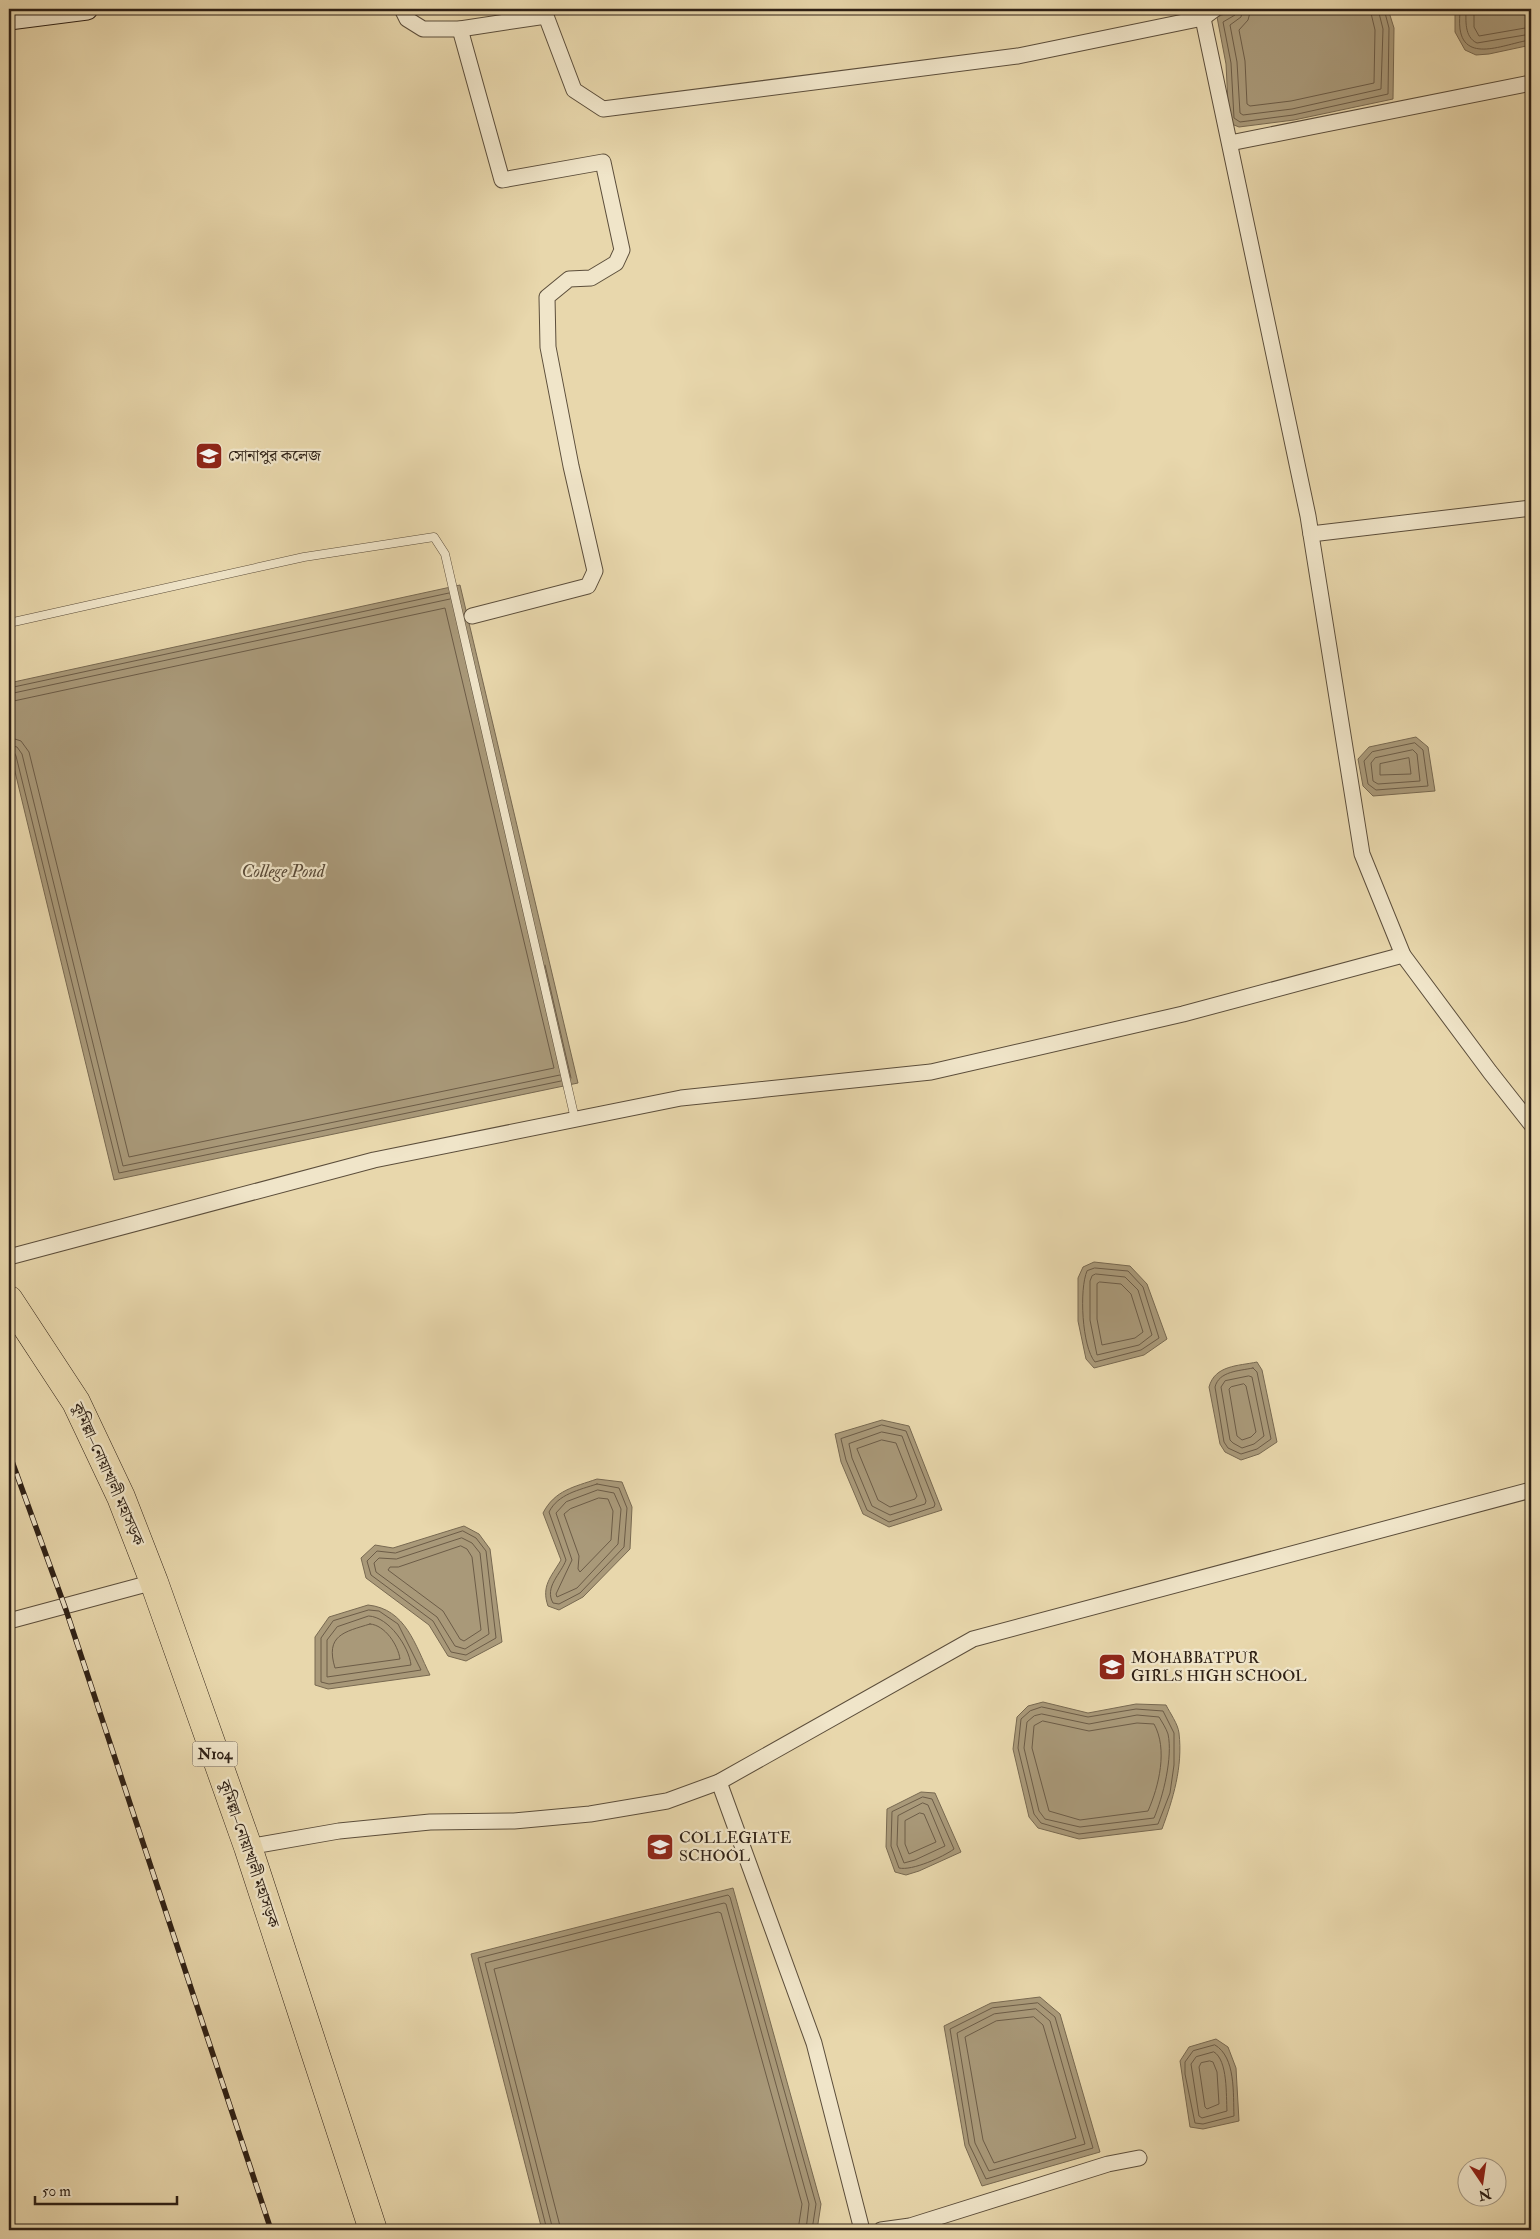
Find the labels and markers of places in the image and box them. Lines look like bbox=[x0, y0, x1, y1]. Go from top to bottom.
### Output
school or university icon: সোনাপুর কলেজ bbox=[194, 441, 224, 471]
place label: সোনাপুর কলেজ bbox=[228, 446, 322, 466]
place label: MOHABBATPUR GIRLS HIGH SCHOOL bbox=[1131, 1648, 1307, 1686]
school or university icon: MOHABBATPUR GIRLS HIGH SCHOOL bbox=[1097, 1652, 1127, 1682]
place label: COLLEGIATE SCHOOL bbox=[679, 1828, 791, 1866]
school or university icon: COLLEGIATE SCHOOL bbox=[645, 1832, 675, 1862]

